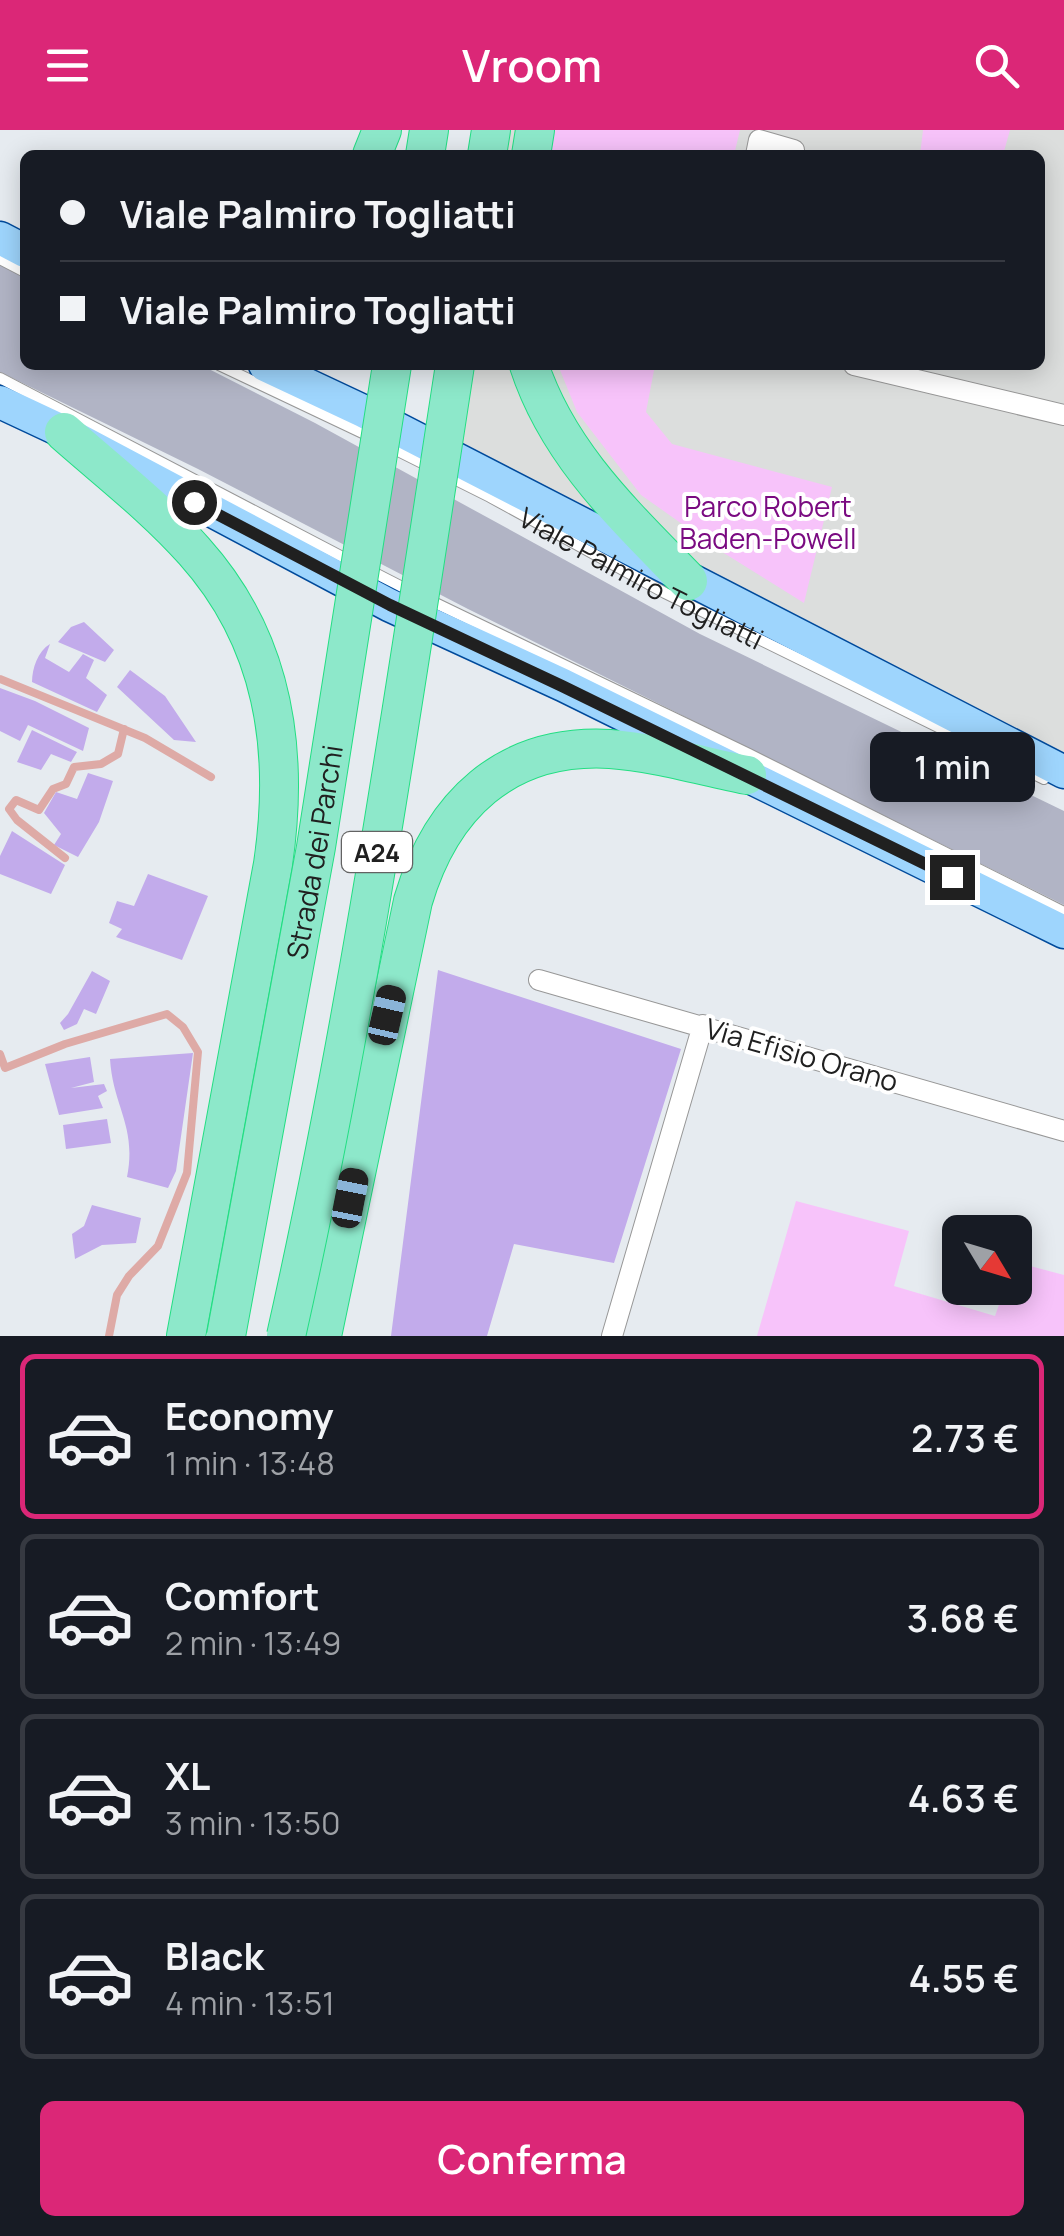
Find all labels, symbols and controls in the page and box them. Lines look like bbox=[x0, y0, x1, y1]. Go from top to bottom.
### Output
text: Vroom bbox=[462, 34, 602, 96]
icon: menu bbox=[40, 38, 95, 93]
icon: search bbox=[969, 38, 1024, 93]
text: Viale Palmiro Togliatti bbox=[120, 187, 516, 239]
text: Viale Palmiro Togliatti bbox=[120, 283, 516, 335]
route start bbox=[172, 480, 217, 525]
park label: Parco Robert Baden-Powell bbox=[680, 487, 856, 557]
street label: Viale Palmiro Togliatti bbox=[513, 498, 770, 658]
callout: 1 min bbox=[870, 732, 1034, 802]
street label: Strada dei Parchi bbox=[277, 742, 351, 962]
text: 1 min bbox=[914, 745, 991, 789]
road number: A24 bbox=[342, 832, 412, 872]
route end bbox=[930, 855, 975, 900]
car bbox=[366, 982, 408, 1048]
street label: Via Efisio Orano bbox=[701, 1008, 903, 1100]
car bbox=[330, 1166, 370, 1230]
north arrow bbox=[942, 1215, 1032, 1305]
map controls bbox=[942, 1215, 1032, 1305]
text: Economy bbox=[165, 1389, 334, 1441]
icon: car bbox=[45, 1392, 135, 1482]
text: 2.73 € bbox=[911, 1411, 1019, 1463]
text: 1 min · 13:48 bbox=[165, 1441, 335, 1485]
text: Comfort bbox=[165, 1569, 319, 1621]
icon: car bbox=[45, 1572, 135, 1662]
text: 3.68 € bbox=[907, 1591, 1019, 1643]
text: 2 min · 13:49 bbox=[165, 1621, 341, 1665]
text: XL bbox=[165, 1749, 210, 1801]
icon: car bbox=[45, 1752, 135, 1842]
text: 4.63 € bbox=[908, 1771, 1019, 1823]
text: 3 min · 13:50 bbox=[165, 1801, 341, 1845]
text: Black bbox=[165, 1929, 264, 1981]
icon: car bbox=[45, 1932, 135, 2022]
text: 4.55 € bbox=[909, 1951, 1019, 2003]
text: 4 min · 13:51 bbox=[165, 1981, 335, 2025]
button: Conferma bbox=[40, 2101, 1024, 2216]

